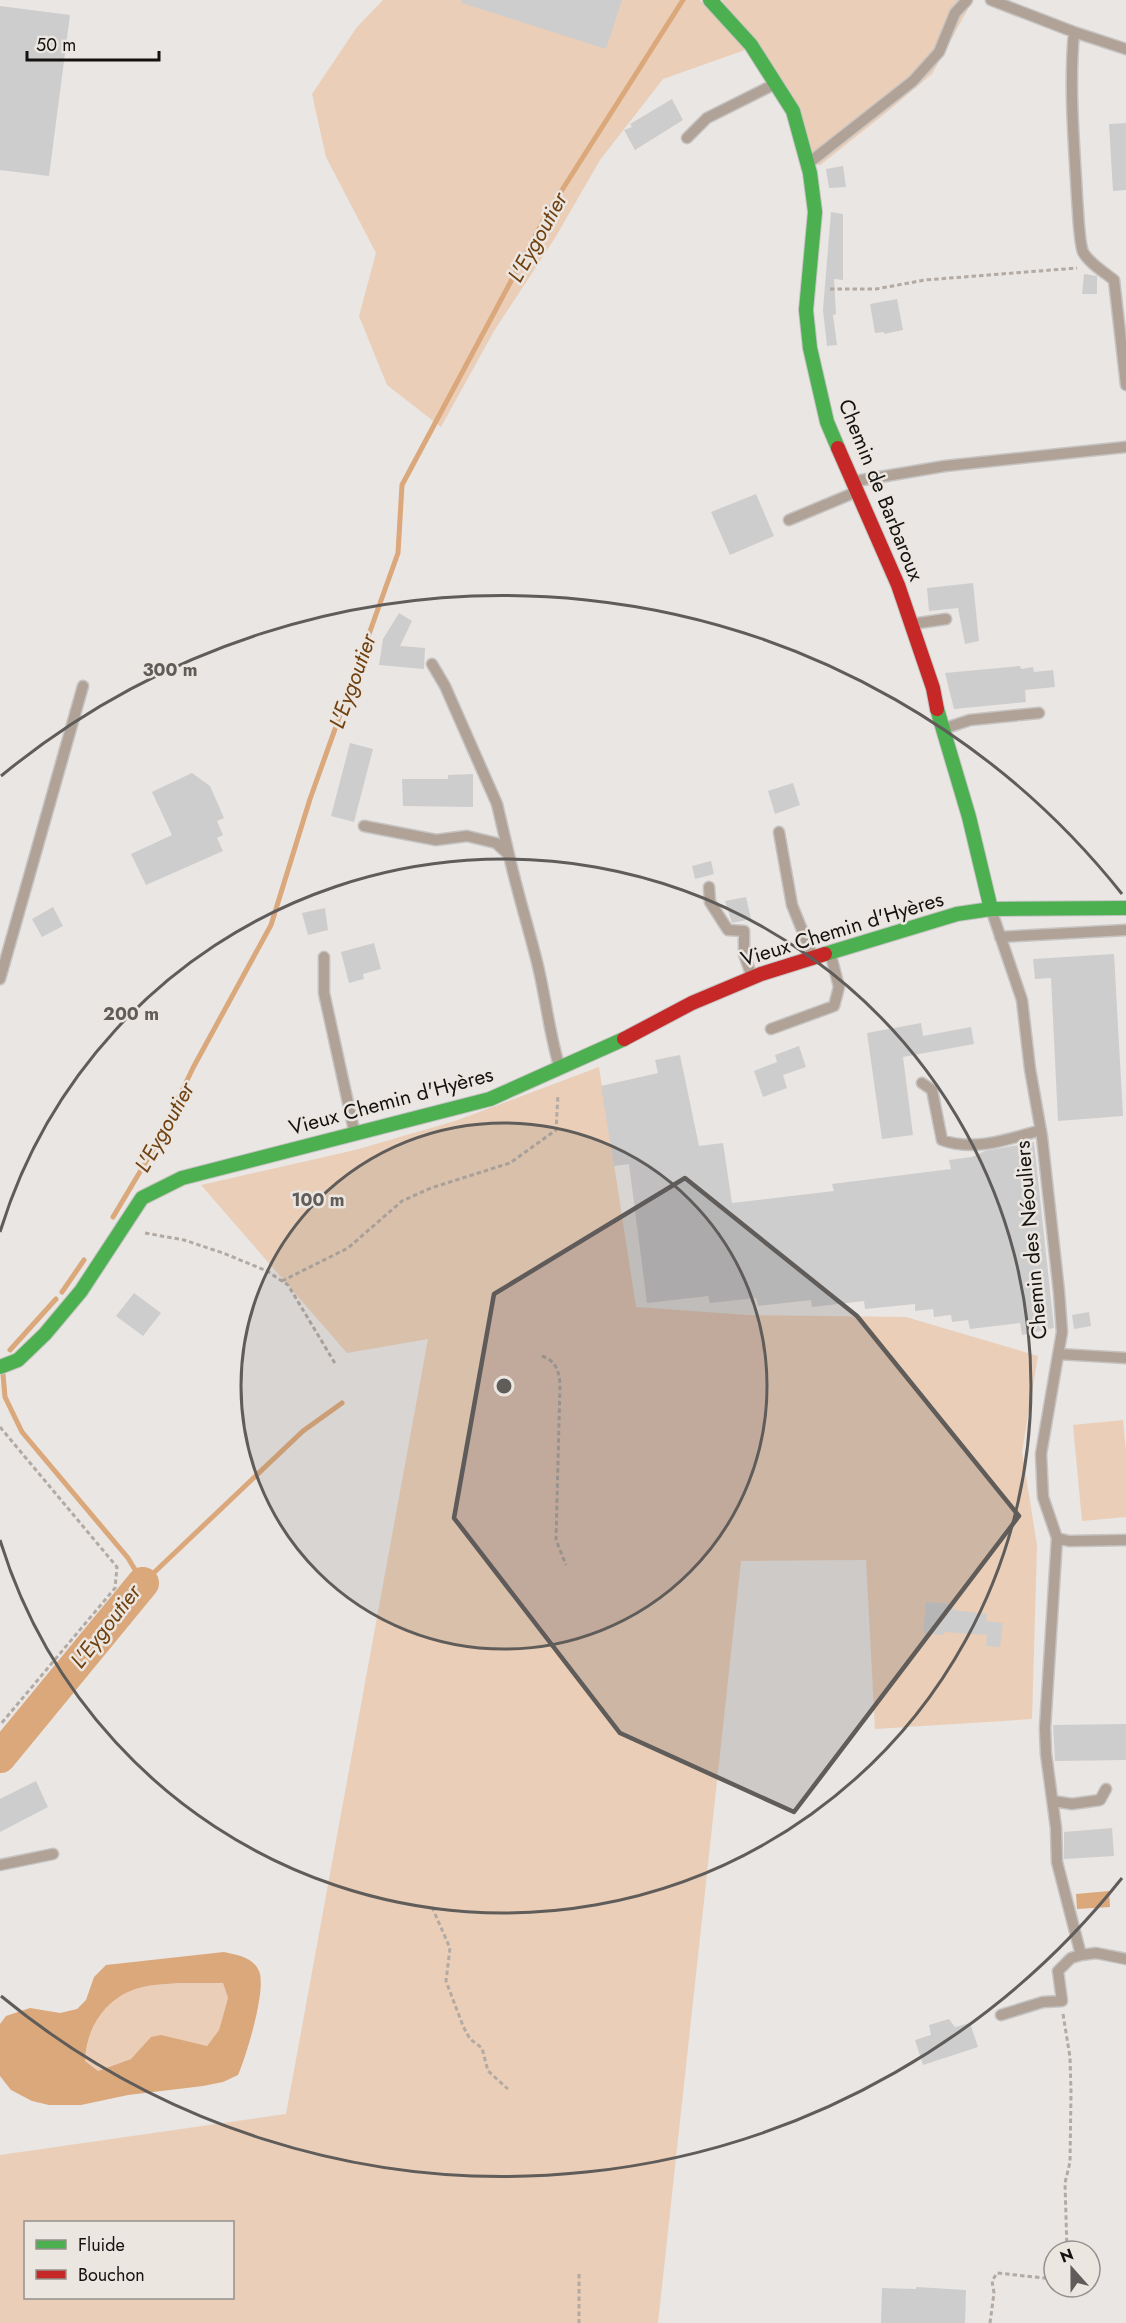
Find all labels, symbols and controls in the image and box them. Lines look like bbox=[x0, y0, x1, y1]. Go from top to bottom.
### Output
scale bar bbox=[27, 24, 159, 62]
text: 50 m bbox=[36, 32, 76, 58]
water label: L'Eygoutier bbox=[499, 185, 576, 288]
street label: Chemin de Barbaroux bbox=[831, 395, 931, 586]
water label: L'Eygoutier bbox=[320, 628, 384, 733]
text: 300 m bbox=[142, 657, 198, 683]
street label: Vieux Chemin d'Hyères bbox=[737, 884, 947, 974]
text: 200 m bbox=[103, 1001, 159, 1027]
street label: Vieux Chemin d'Hyères bbox=[285, 1059, 497, 1143]
water label: L'Eygoutier bbox=[126, 1075, 203, 1178]
street label: Chemin des Néouliers bbox=[1007, 1139, 1055, 1341]
text: 100 m bbox=[291, 1187, 345, 1213]
centre of rings bbox=[494, 1376, 514, 1396]
water label: L'Eygoutier bbox=[62, 1576, 149, 1675]
legend bbox=[24, 2221, 234, 2299]
text: Fluide bbox=[78, 2232, 125, 2258]
north arrow bbox=[1042, 2239, 1102, 2299]
text: N bbox=[1057, 2242, 1077, 2268]
text: Bouchon bbox=[78, 2262, 145, 2288]

